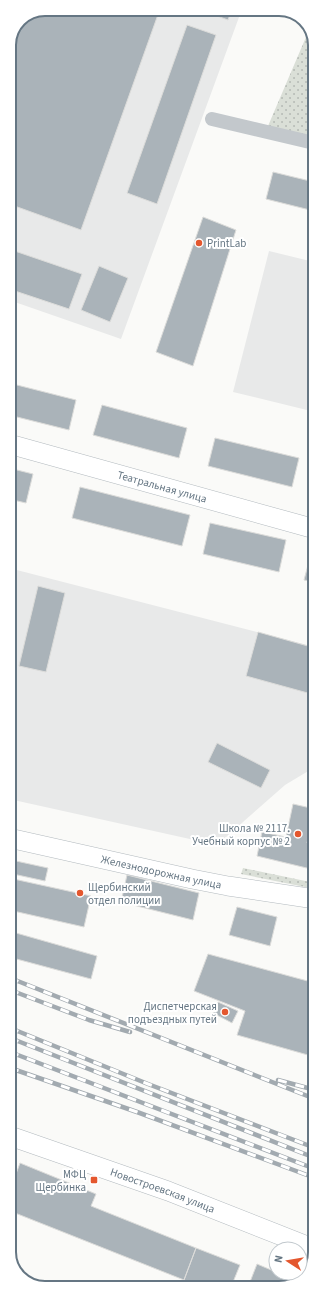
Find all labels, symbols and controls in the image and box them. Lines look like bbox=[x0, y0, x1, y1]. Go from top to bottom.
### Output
place label: PrintLab bbox=[207, 236, 246, 251]
marker: PrintLab bbox=[194, 238, 204, 248]
street label: Театральная улица bbox=[116, 467, 209, 506]
place label: Школа № 2117. Учебный корпус № 2 bbox=[192, 821, 290, 849]
marker: Школа № 2117. Учебный корпус № 2 bbox=[293, 829, 303, 839]
street label: Железнодорожная улица bbox=[100, 851, 223, 892]
place label: Щербинский отдел полиции bbox=[88, 880, 161, 908]
marker: Щербинский отдел полиции bbox=[75, 888, 85, 898]
place label: Диспетчерская подъездных путей bbox=[128, 999, 217, 1027]
marker: Диспетчерская подъездных путей bbox=[220, 1007, 230, 1017]
street label: Новостроевская улица bbox=[108, 1164, 217, 1216]
place label: МФЦ Щербинка bbox=[35, 1167, 86, 1195]
marker: МФЦ Щербинка bbox=[89, 1175, 99, 1185]
north arrow bbox=[268, 1241, 308, 1281]
text: N bbox=[271, 1254, 287, 1264]

